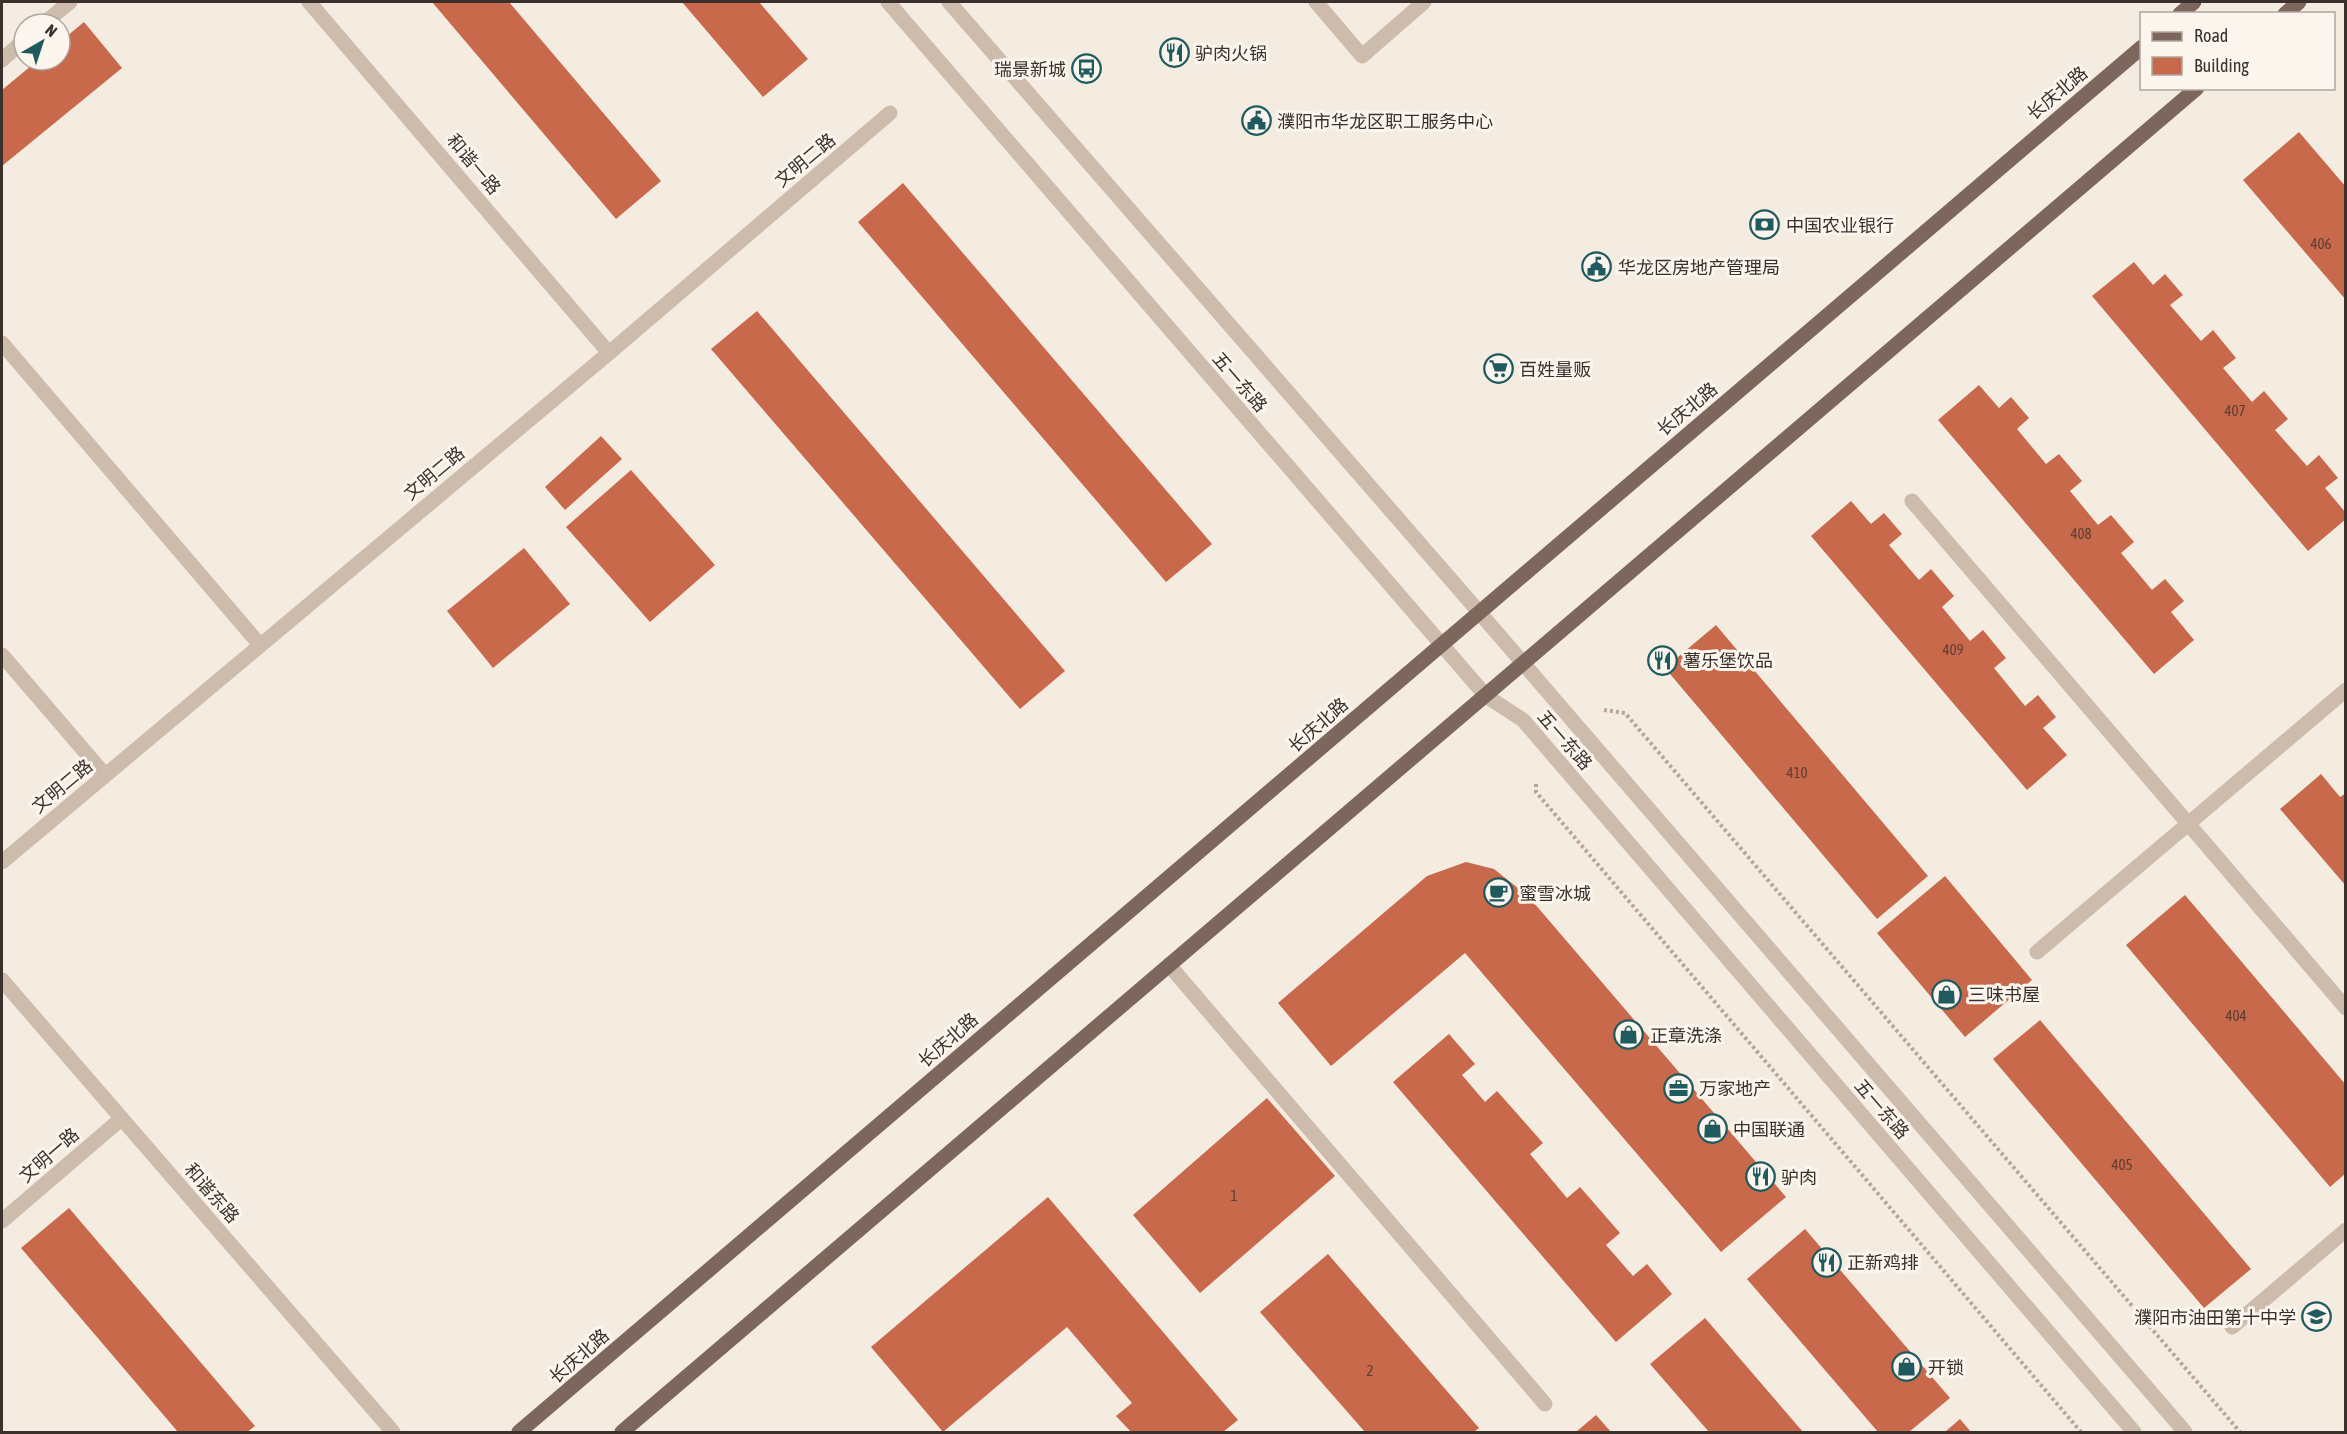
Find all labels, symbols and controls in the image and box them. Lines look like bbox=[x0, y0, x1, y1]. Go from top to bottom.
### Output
north arrow bbox=[12, 12, 72, 72]
legend bbox=[2140, 12, 2335, 90]
text: N bbox=[42, 20, 61, 40]
text: Road bbox=[2194, 25, 2228, 46]
restaurant icon: 驴肉火锅 bbox=[1158, 37, 1190, 69]
place label: 驴肉火锅 bbox=[1195, 43, 1267, 64]
bus stop icon: 瑞景新城 bbox=[1071, 53, 1103, 85]
text: Building bbox=[2194, 55, 2249, 76]
place label: 瑞景新城 bbox=[994, 59, 1066, 80]
street label: 长庆北路 bbox=[2023, 62, 2091, 124]
public building icon: 濮阳市华龙区职工服务中心 bbox=[1240, 105, 1272, 137]
place label: 濮阳市华龙区职工服务中心 bbox=[1277, 111, 1493, 132]
street label: 文明二路 bbox=[771, 129, 839, 191]
street label: 和谐一路 bbox=[443, 130, 505, 198]
bank icon: 中国农业银行 bbox=[1749, 209, 1781, 241]
place label: 中国农业银行 bbox=[1786, 215, 1894, 236]
house number: 406 bbox=[2310, 235, 2332, 252]
public building icon: 华龙区房地产管理局 bbox=[1581, 251, 1613, 283]
place label: 华龙区房地产管理局 bbox=[1618, 257, 1780, 278]
street label: 五一东路 bbox=[1208, 348, 1272, 416]
supermarket icon: 百姓量贩 bbox=[1482, 353, 1514, 385]
place label: 百姓量贩 bbox=[1519, 359, 1591, 380]
street label: 长庆北路 bbox=[1653, 378, 1721, 440]
house number: 407 bbox=[2224, 402, 2246, 419]
street label: 文明二路 bbox=[400, 442, 468, 504]
house number: 408 bbox=[2070, 525, 2092, 542]
house number: 409 bbox=[1942, 641, 1964, 658]
restaurant icon: 薯乐堡饮品 bbox=[1646, 644, 1678, 676]
place label: 薯乐堡饮品 bbox=[1683, 650, 1773, 671]
street label: 长庆北路 bbox=[1284, 693, 1352, 757]
street label: 五一东路 bbox=[1533, 706, 1597, 774]
street label: 文明二路 bbox=[28, 755, 96, 817]
house number: 410 bbox=[1786, 764, 1808, 781]
cafe icon: 蜜雪冰城 bbox=[1482, 877, 1514, 909]
place label: 蜜雪冰城 bbox=[1519, 883, 1591, 904]
shop icon: 三味书屋 bbox=[1931, 978, 1963, 1010]
place label: 三味书屋 bbox=[1968, 984, 2040, 1005]
house number: 404 bbox=[2225, 1007, 2247, 1024]
street label: 长庆北路 bbox=[914, 1008, 982, 1072]
shop icon: 正章洗涤 bbox=[1613, 1019, 1645, 1051]
place label: 正章洗涤 bbox=[1650, 1025, 1722, 1046]
office icon: 万家地产 bbox=[1662, 1072, 1694, 1104]
street label: 五一东路 bbox=[1850, 1075, 1914, 1143]
place label: 万家地产 bbox=[1699, 1078, 1771, 1099]
shop icon: 中国联通 bbox=[1696, 1113, 1728, 1145]
place label: 中国联通 bbox=[1733, 1119, 1805, 1140]
street label: 文明一路 bbox=[15, 1123, 83, 1187]
house number: 405 bbox=[2111, 1156, 2133, 1173]
street label: 和谐东路 bbox=[180, 1159, 244, 1227]
restaurant icon: 驴肉 bbox=[1744, 1161, 1776, 1193]
place label: 驴肉 bbox=[1781, 1167, 1817, 1188]
house number: 1 bbox=[1230, 1187, 1238, 1204]
restaurant icon: 正新鸡排 bbox=[1810, 1246, 1842, 1278]
place label: 正新鸡排 bbox=[1847, 1252, 1919, 1273]
school or university icon: 濮阳市油田第十中学 bbox=[2301, 1301, 2333, 1333]
place label: 濮阳市油田第十中学 bbox=[2134, 1307, 2296, 1328]
street label: 长庆北路 bbox=[545, 1324, 613, 1388]
shop icon: 开锁 bbox=[1891, 1351, 1923, 1383]
place label: 开锁 bbox=[1928, 1357, 1964, 1378]
house number: 2 bbox=[1366, 1362, 1374, 1379]

